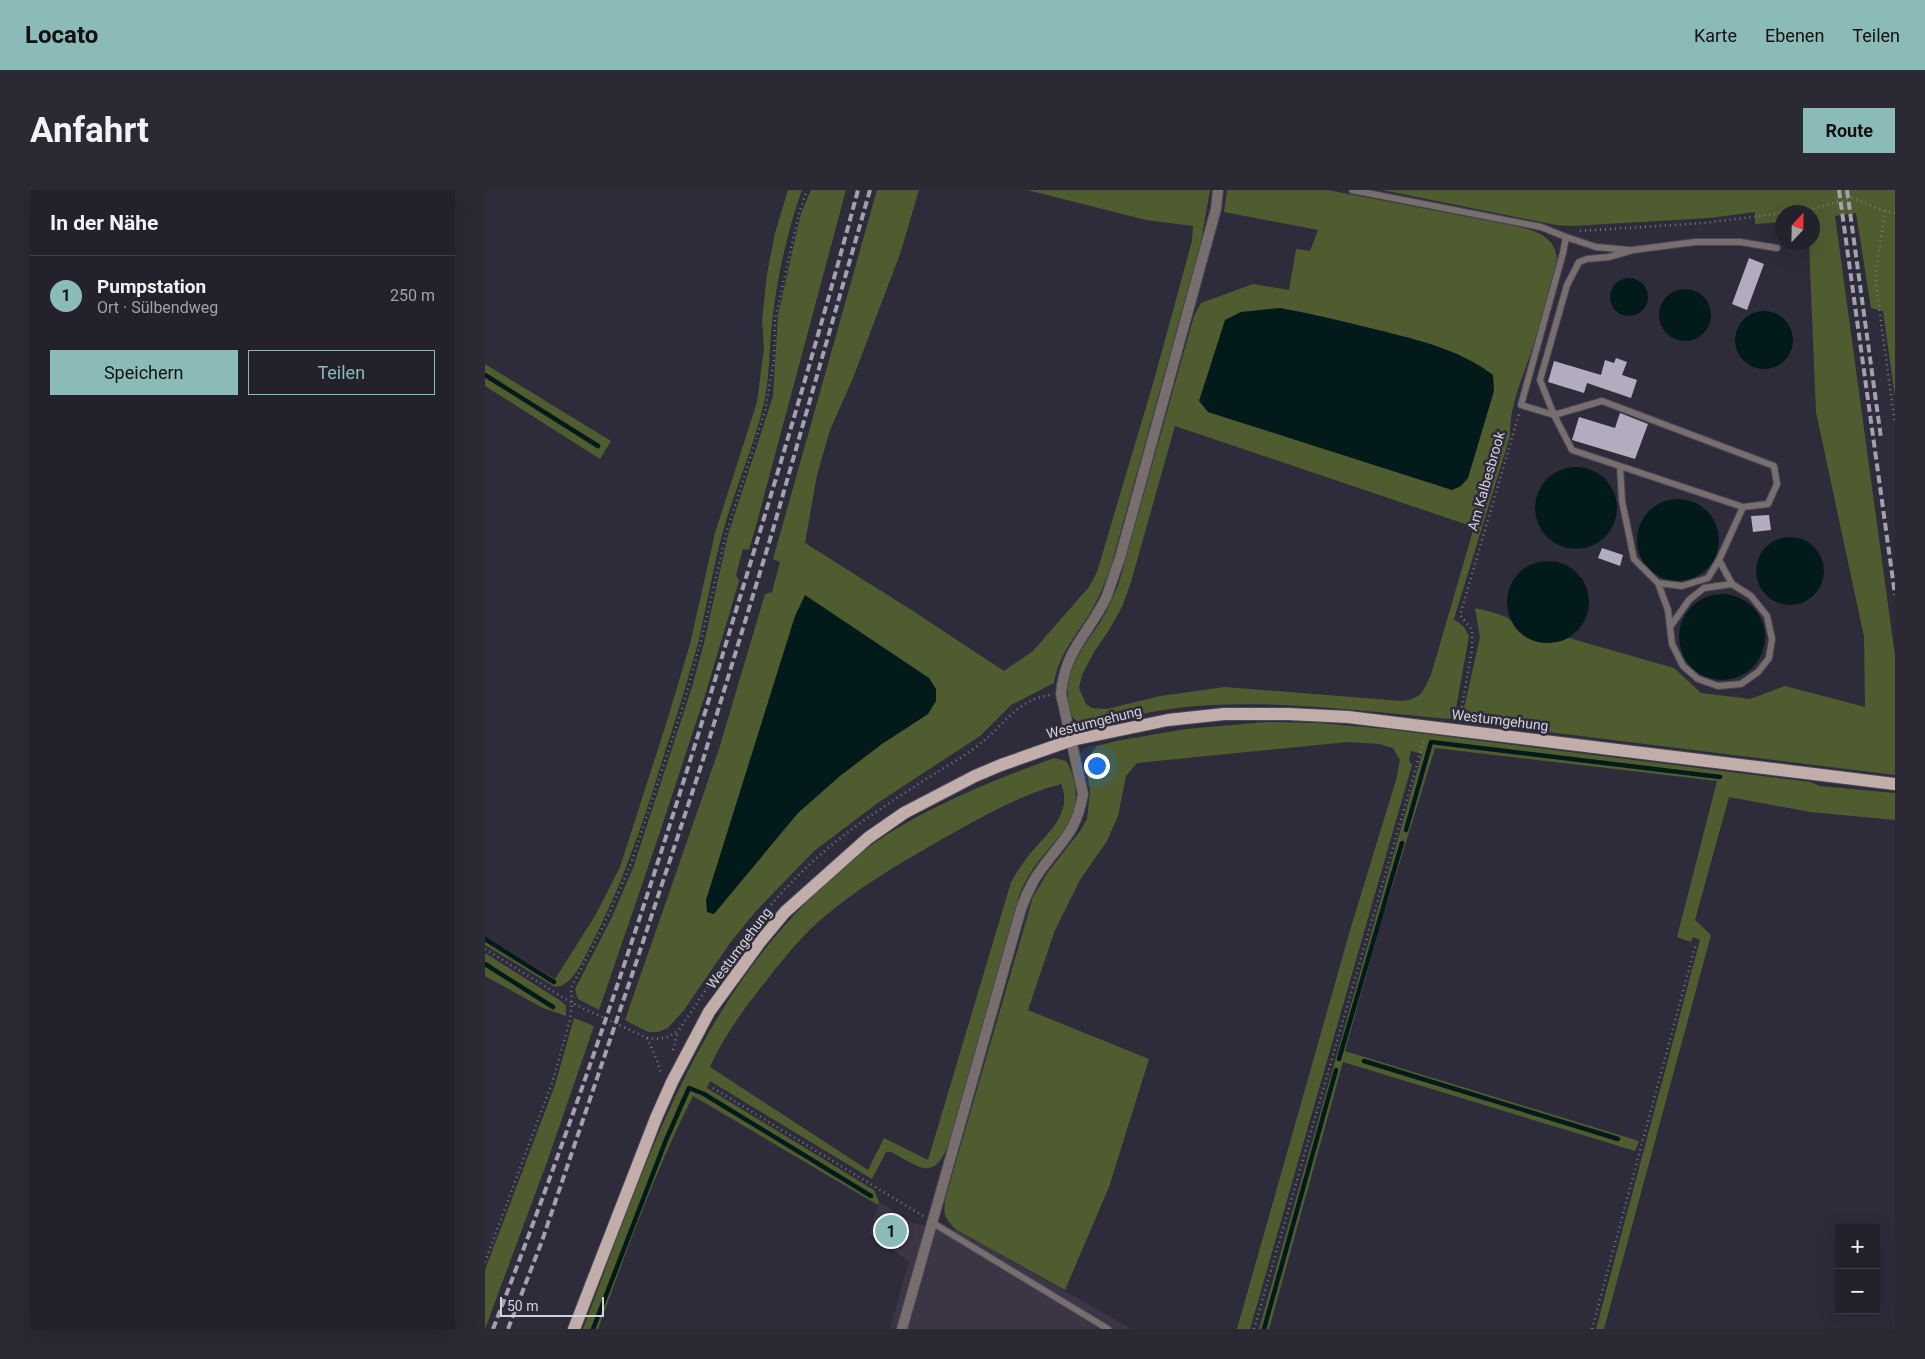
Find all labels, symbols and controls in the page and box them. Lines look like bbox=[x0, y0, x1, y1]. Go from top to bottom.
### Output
text: Locato bbox=[25, 21, 98, 49]
text: Karte bbox=[1694, 25, 1737, 46]
text: Ebenen bbox=[1765, 25, 1824, 46]
text: Teilen bbox=[1852, 25, 1900, 46]
button: Route bbox=[1803, 108, 1895, 153]
text: Anfahrt bbox=[30, 110, 149, 151]
north arrow bbox=[1775, 205, 1820, 250]
text: In der Nähe bbox=[50, 211, 158, 235]
text: Pumpstation bbox=[97, 275, 206, 298]
text: 1 bbox=[61, 286, 71, 305]
text: 250 m bbox=[390, 286, 435, 305]
text: Ort · Sülbendweg bbox=[97, 298, 218, 317]
button: Speichern bbox=[50, 350, 238, 395]
button: Teilen bbox=[248, 350, 435, 395]
street label: Am Kalbesbrook bbox=[1464, 429, 1508, 533]
street label: Westumgehung bbox=[1045, 702, 1143, 742]
street label: Westumgehung bbox=[1451, 706, 1549, 734]
your location bbox=[1084, 753, 1110, 779]
street label: Westumgehung bbox=[703, 904, 775, 992]
pin: 1 bbox=[875, 1212, 907, 1250]
map controls bbox=[1835, 1224, 1880, 1314]
button: + bbox=[1835, 1224, 1880, 1269]
button: − bbox=[1835, 1269, 1880, 1314]
scale bar bbox=[500, 1294, 604, 1317]
text: 50 m bbox=[507, 1298, 539, 1314]

